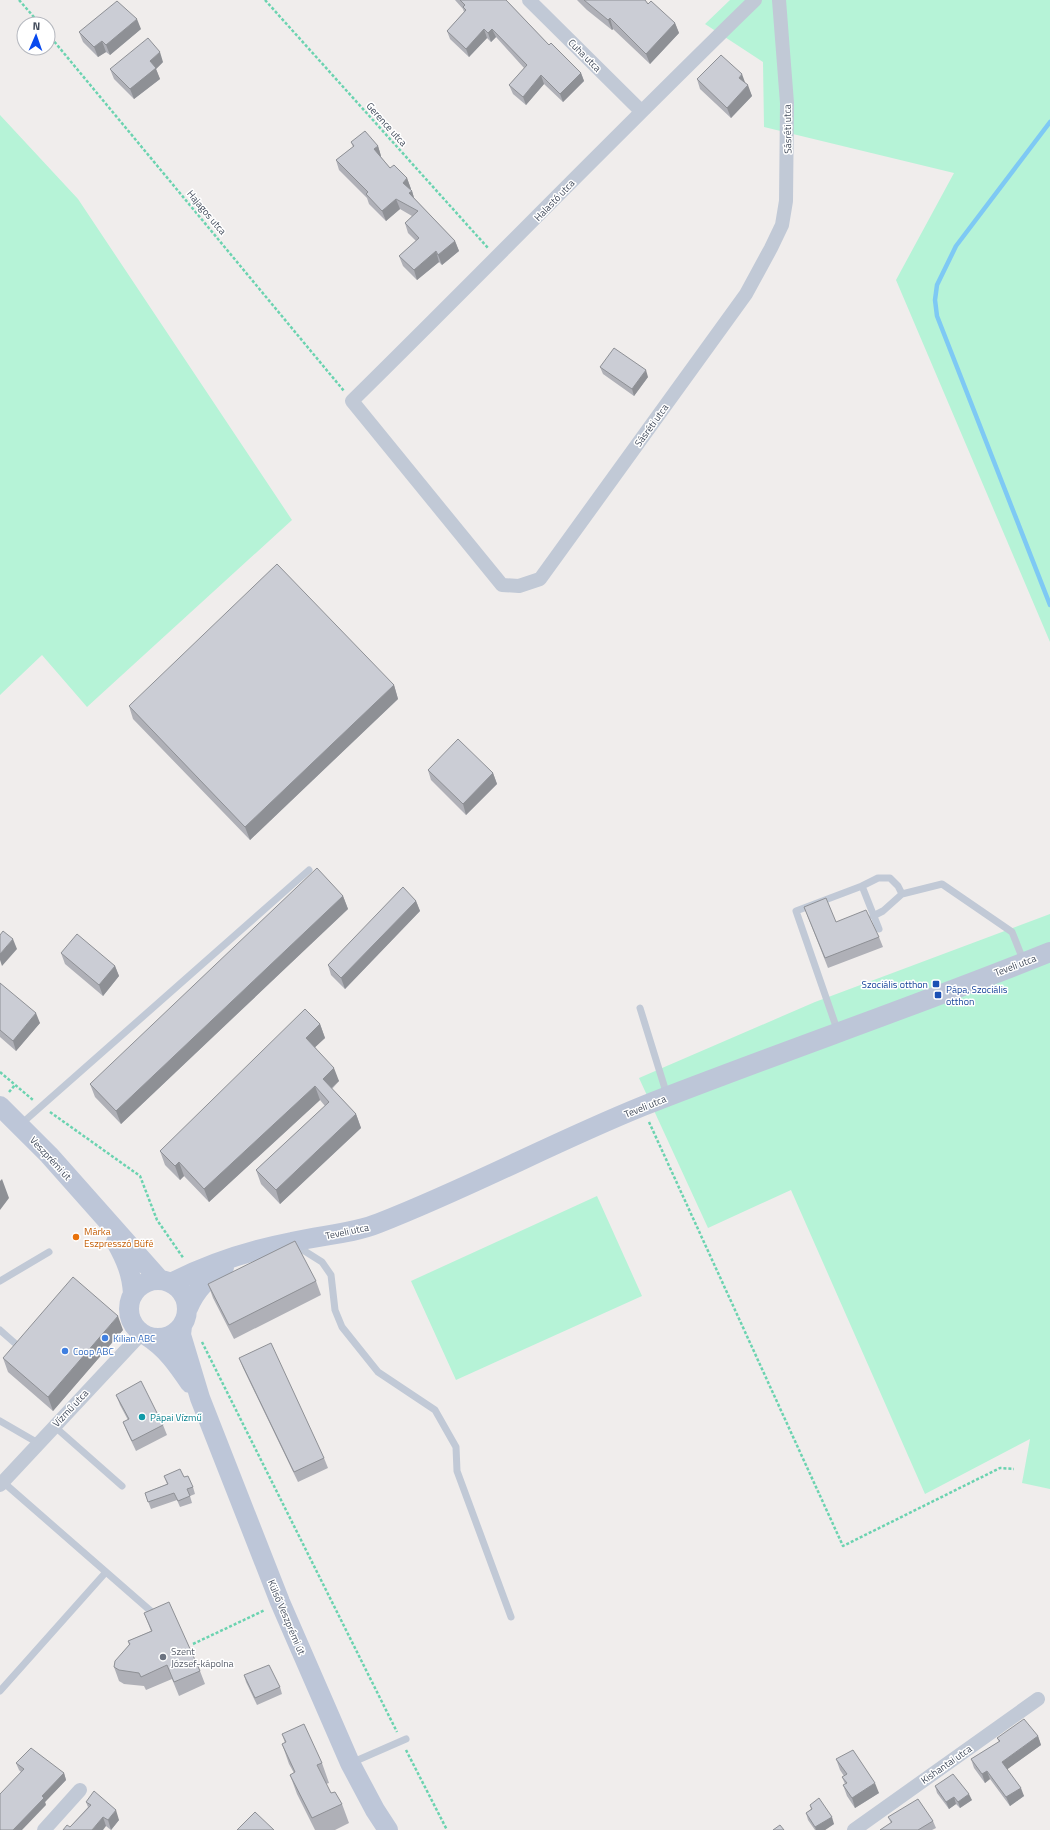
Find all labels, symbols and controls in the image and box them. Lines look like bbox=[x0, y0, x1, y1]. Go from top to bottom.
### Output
north arrow bbox=[16, 16, 56, 56]
text: N bbox=[32, 18, 40, 34]
street label: Cuha utca bbox=[565, 35, 605, 75]
street label: Gerence utca bbox=[363, 99, 411, 150]
street label: Sásréti utca bbox=[780, 104, 795, 154]
street label: Halastó utca bbox=[531, 176, 578, 225]
street label: Hajagos utca bbox=[183, 187, 230, 238]
street label: Sásréti utca bbox=[631, 401, 672, 450]
street label: Teveli utca bbox=[992, 951, 1038, 980]
place label: Szociális otthon bbox=[862, 977, 928, 992]
marker: Szociális otthon bbox=[931, 979, 941, 989]
place label: Pápa, Szociális otthon bbox=[946, 982, 1008, 1009]
marker: Pápa, Szociális otthon bbox=[933, 990, 943, 1000]
street label: Teveli utca bbox=[622, 1091, 668, 1122]
street label: Veszprémi út bbox=[26, 1133, 75, 1184]
street label: Teveli utca bbox=[324, 1220, 370, 1243]
place label: Márka Eszpresszó Büfé bbox=[84, 1224, 153, 1251]
marker: Márka Eszpresszó Büfé bbox=[71, 1232, 81, 1242]
place label: Kilian ABC bbox=[113, 1331, 156, 1346]
marker: Kilian ABC bbox=[100, 1333, 110, 1343]
place label: Coop ABC bbox=[73, 1344, 114, 1359]
marker: Coop ABC bbox=[60, 1346, 70, 1356]
street label: Vízmű utca bbox=[49, 1386, 92, 1431]
place label: Pápai Vízmű bbox=[150, 1410, 202, 1425]
marker: Pápai Vízmű bbox=[137, 1412, 147, 1422]
street label: Külső Veszprémi út bbox=[264, 1577, 309, 1658]
place label: Szent József-kápolna bbox=[171, 1644, 234, 1671]
marker: Szent József-kápolna bbox=[158, 1652, 168, 1662]
street label: Kishantai utca bbox=[918, 1741, 975, 1788]

